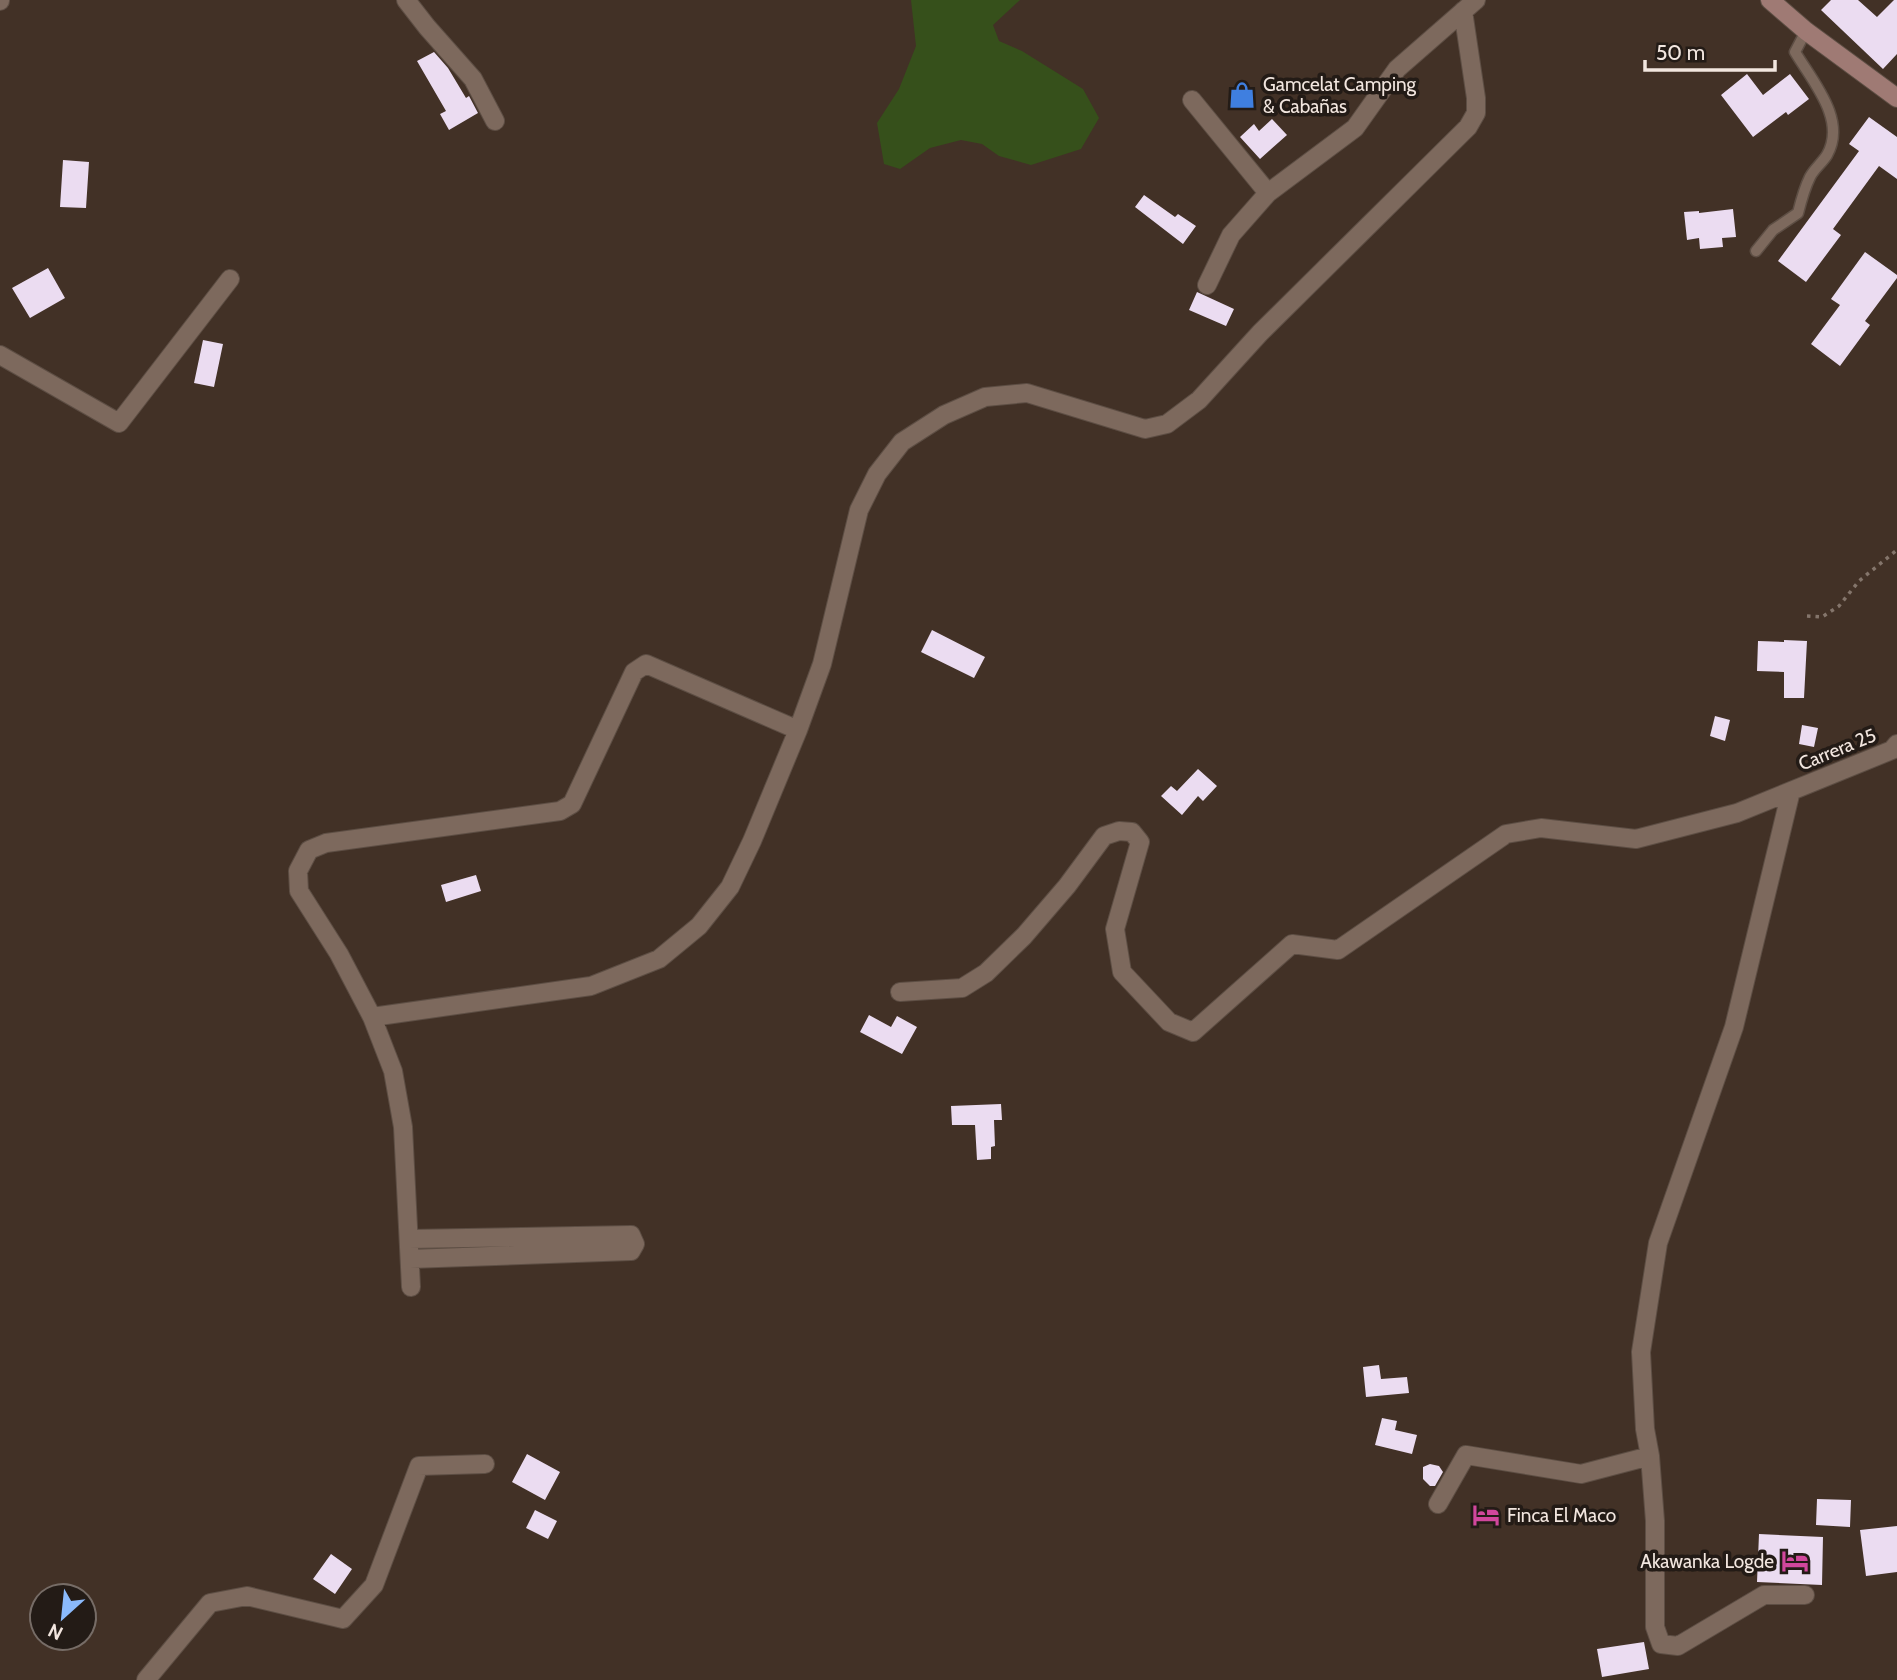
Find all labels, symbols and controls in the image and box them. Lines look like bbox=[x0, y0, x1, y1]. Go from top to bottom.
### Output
scale bar bbox=[1645, 28, 1774, 72]
text: 50 m bbox=[1656, 40, 1705, 65]
place label: Gamcelat Camping & Cabañas bbox=[1263, 73, 1417, 118]
shop icon: Gamcelat Camping & Cabañas bbox=[1227, 80, 1257, 110]
street label: Carrera 25 bbox=[1795, 723, 1879, 775]
hotel icon: Finca El Maco bbox=[1471, 1500, 1501, 1530]
place label: Finca El Maco bbox=[1507, 1504, 1616, 1527]
hotel icon: Akawanka Logde bbox=[1780, 1546, 1810, 1576]
place label: Akawanka Logde bbox=[1640, 1550, 1774, 1573]
north arrow bbox=[28, 1582, 98, 1652]
text: N bbox=[44, 1618, 67, 1645]

